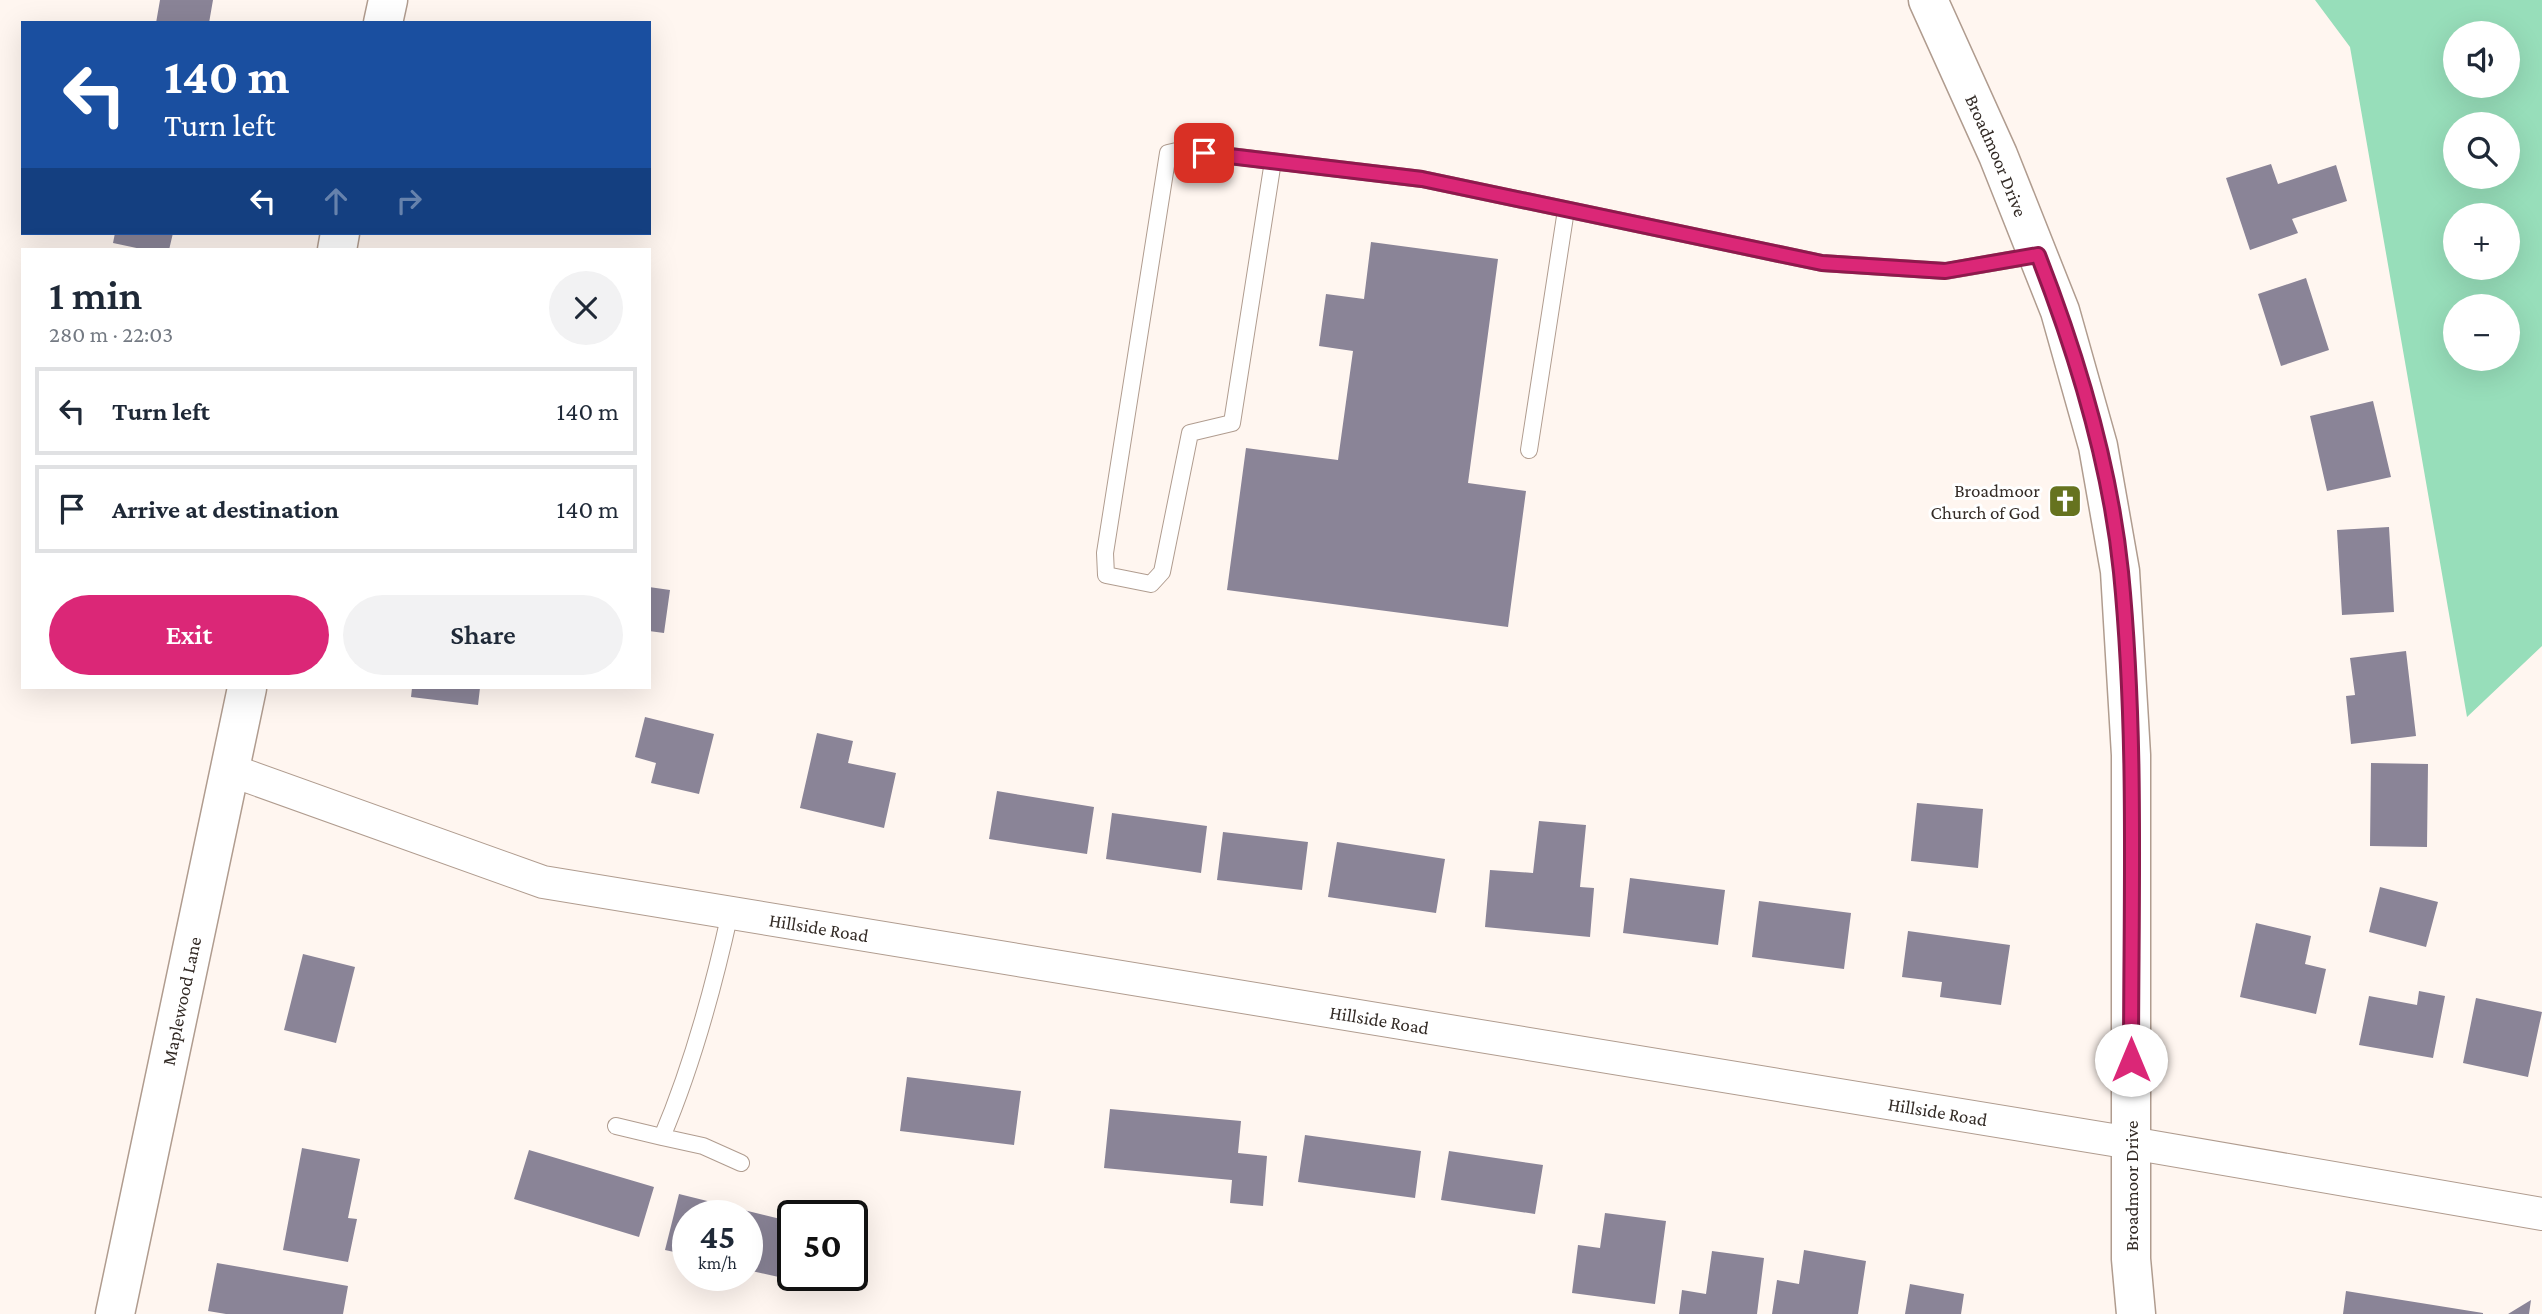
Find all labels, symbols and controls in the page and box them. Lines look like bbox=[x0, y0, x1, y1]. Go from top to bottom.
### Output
map controls bbox=[2443, 21, 2520, 371]
button: sound bbox=[2443, 21, 2520, 98]
icon: left bbox=[49, 49, 140, 140]
text: 140 m bbox=[164, 49, 289, 104]
street label: Broadmoor Drive bbox=[1961, 91, 2031, 220]
text: Turn left bbox=[164, 107, 275, 143]
button: search bbox=[2443, 112, 2520, 189]
pin bbox=[1174, 123, 1234, 183]
icon: arrive bbox=[1185, 134, 1223, 172]
icon: left bbox=[244, 182, 282, 220]
icon: ahead bbox=[317, 182, 355, 220]
icon: right bbox=[390, 182, 428, 220]
button: + bbox=[2443, 203, 2520, 280]
text: 1 min bbox=[49, 271, 142, 318]
button: close bbox=[549, 271, 623, 345]
button: − bbox=[2443, 294, 2520, 371]
text: 280 m · 22:03 bbox=[49, 321, 173, 347]
icon: left bbox=[53, 392, 91, 430]
text: Turn left bbox=[112, 397, 210, 426]
text: 140 m bbox=[557, 397, 619, 426]
place label: Broadmoor Church of God bbox=[1931, 480, 2040, 523]
church icon: Broadmoor Church of God bbox=[2046, 482, 2084, 520]
icon: arrive bbox=[53, 490, 91, 528]
text: Arrive at destination bbox=[112, 495, 339, 524]
text: 140 m bbox=[557, 495, 619, 524]
button: Exit bbox=[49, 595, 329, 675]
button: Share bbox=[343, 595, 623, 675]
street label: Hillside Road bbox=[768, 909, 870, 946]
street label: Maplewood Lane bbox=[158, 935, 205, 1067]
street label: Hillside Road bbox=[1328, 1001, 1431, 1038]
position arrow bbox=[2094, 1023, 2168, 1097]
street label: Hillside Road bbox=[1887, 1093, 1989, 1130]
street label: Broadmoor Drive bbox=[2121, 1121, 2142, 1251]
speed limit sign: 50 bbox=[777, 1200, 868, 1291]
text: 45 bbox=[700, 1217, 735, 1256]
text: km/h bbox=[698, 1253, 737, 1273]

